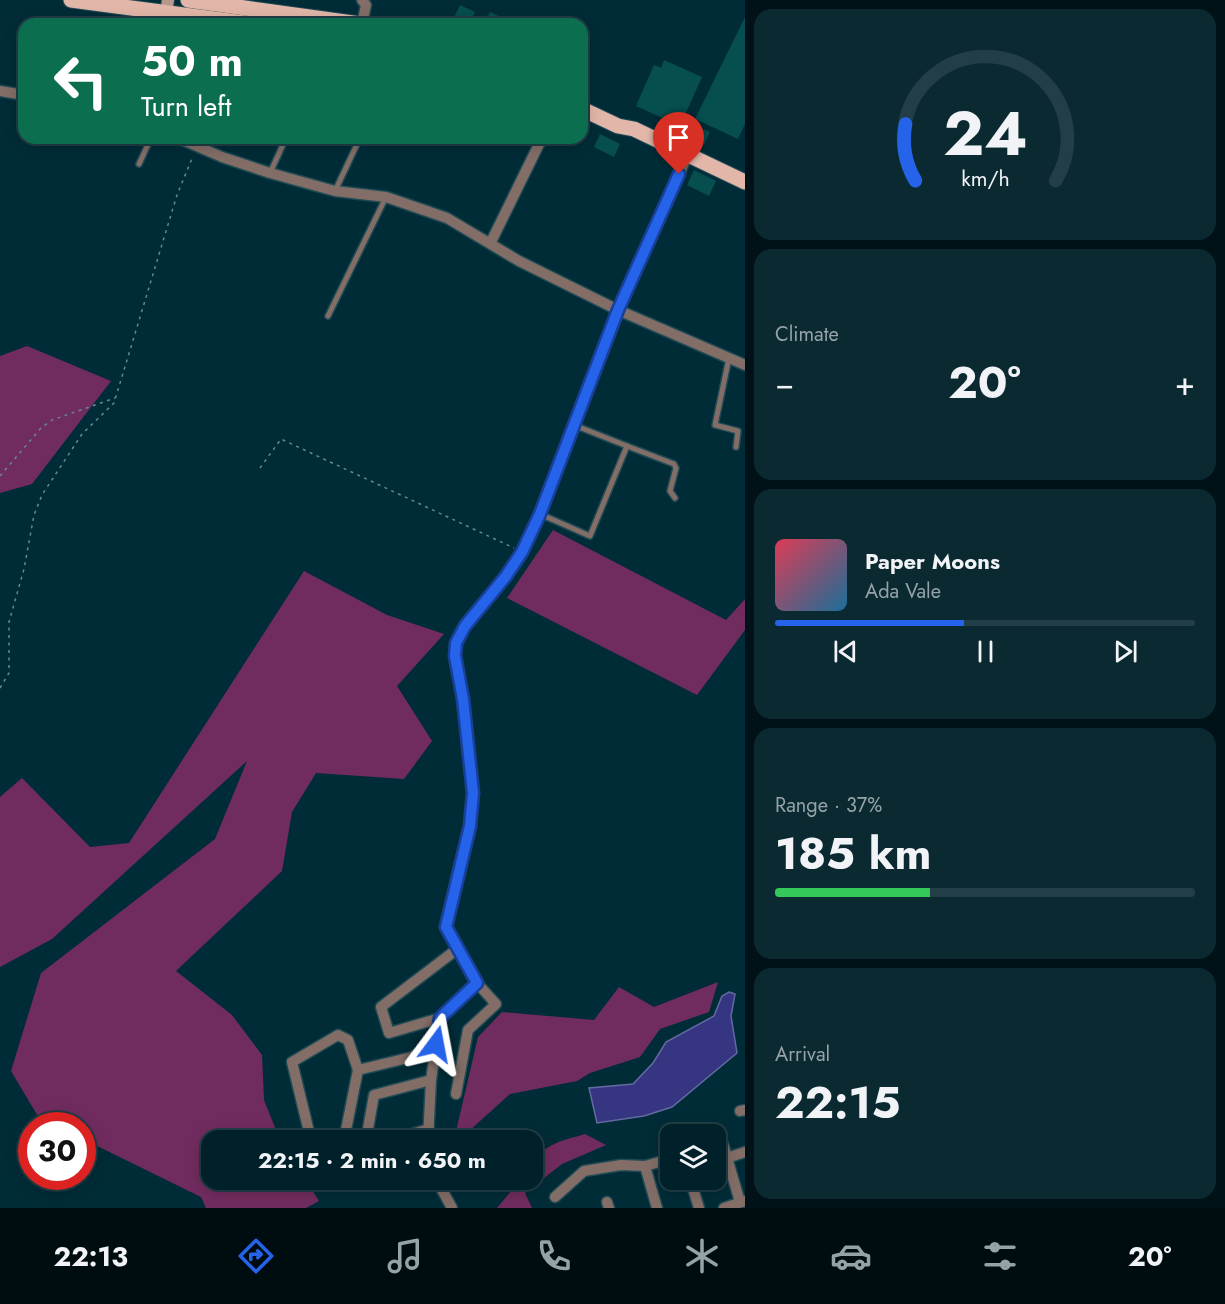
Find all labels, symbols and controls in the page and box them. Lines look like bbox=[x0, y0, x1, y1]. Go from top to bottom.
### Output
text: 50 m bbox=[141, 31, 243, 92]
icon: left bbox=[42, 42, 120, 120]
text: Turn left bbox=[141, 87, 231, 126]
text: 24 bbox=[943, 89, 1027, 179]
pin bbox=[653, 112, 704, 174]
icon: arrive bbox=[662, 121, 695, 154]
text: km/h bbox=[961, 164, 1009, 195]
text: Climate bbox=[775, 320, 839, 349]
text: 20° bbox=[948, 350, 1021, 415]
text: − bbox=[775, 360, 794, 407]
text: + bbox=[1175, 360, 1195, 407]
text: Paper Moons bbox=[865, 545, 1000, 577]
text: Ada Vale bbox=[865, 577, 941, 606]
icon: previous bbox=[829, 635, 862, 668]
icon: pause bbox=[969, 635, 1002, 668]
icon: next bbox=[1109, 635, 1142, 668]
text: Range · 37% bbox=[775, 791, 882, 820]
text: 185 km bbox=[775, 821, 932, 886]
position arrow bbox=[404, 1012, 468, 1076]
text: Arrival bbox=[775, 1040, 830, 1069]
text: 22:15 bbox=[775, 1070, 900, 1135]
speed limit sign: 30 bbox=[18, 1112, 96, 1190]
map controls bbox=[660, 1124, 726, 1190]
button: layers bbox=[660, 1124, 726, 1190]
text: 22:15 · 2 min · 650 m bbox=[258, 1144, 486, 1176]
icon: directions bbox=[235, 1235, 277, 1277]
icon: music bbox=[384, 1235, 426, 1277]
icon: phone bbox=[533, 1235, 575, 1277]
icon: climate bbox=[681, 1235, 723, 1277]
icon: car bbox=[830, 1235, 872, 1277]
icon: filters bbox=[979, 1235, 1021, 1277]
text: 22:13 bbox=[53, 1237, 128, 1276]
text: 20° bbox=[1128, 1237, 1172, 1276]

